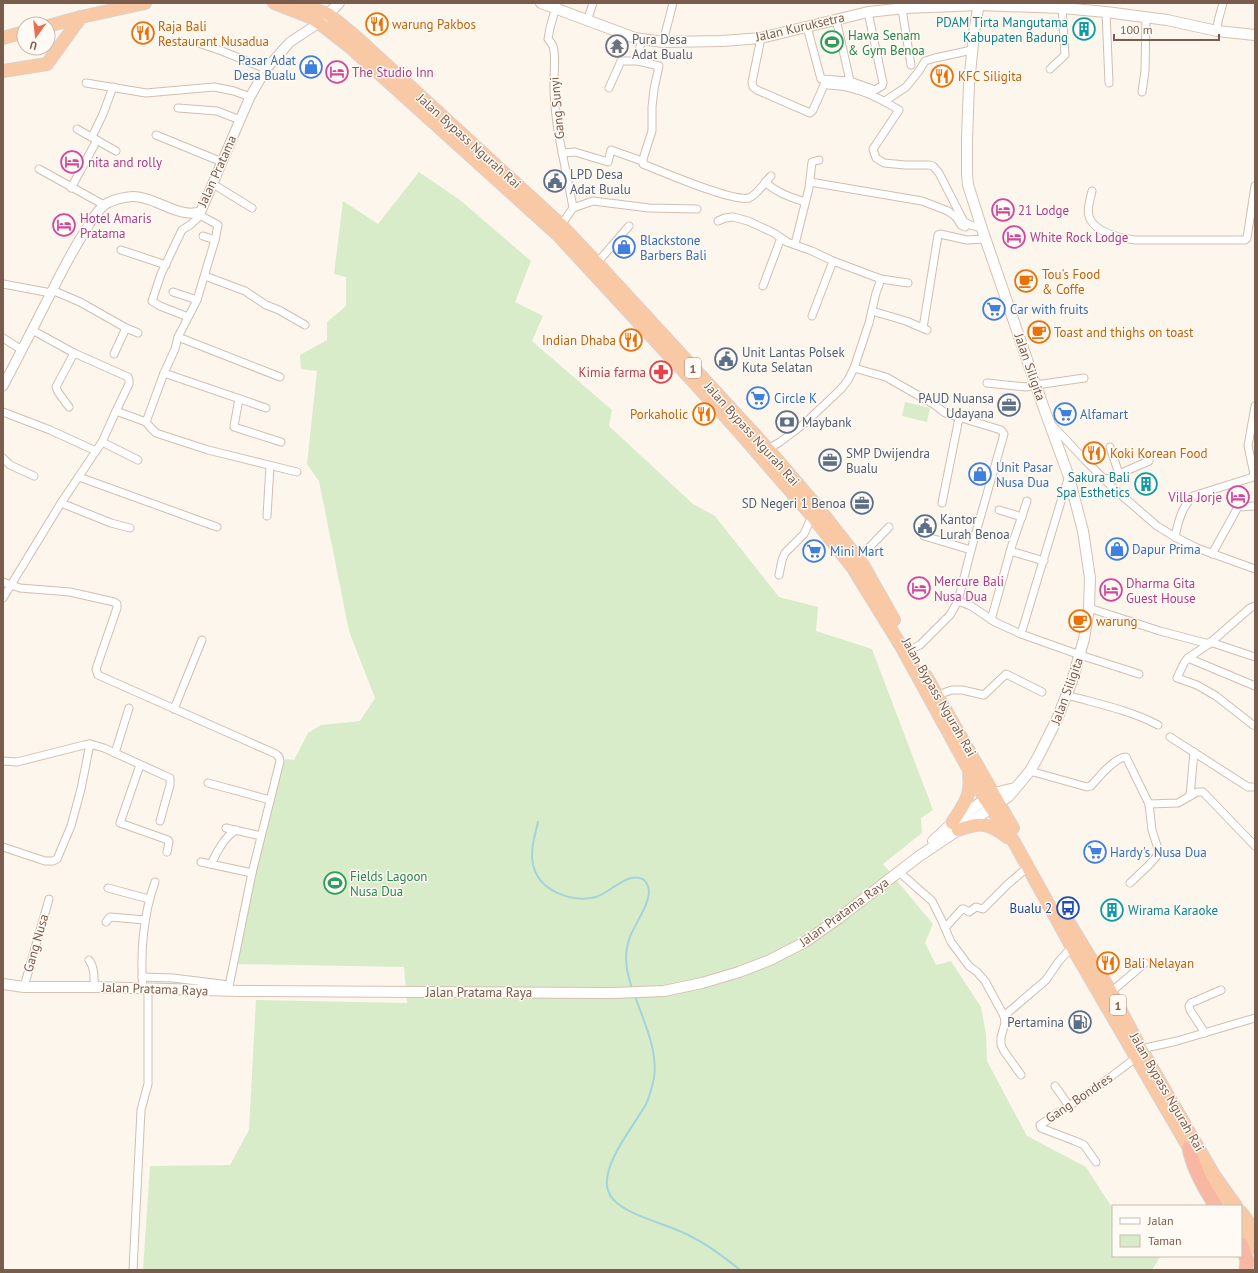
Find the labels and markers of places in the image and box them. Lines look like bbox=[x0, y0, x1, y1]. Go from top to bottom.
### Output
restaurant icon: warung Pakbos bbox=[364, 11, 390, 37]
place label: PDAM Tirta Mangutama Kabupaten Badung bbox=[936, 14, 1068, 46]
place label: warung Pakbos bbox=[392, 16, 476, 33]
building icon: PDAM Tirta Mangutama Kabupaten Badung bbox=[1071, 16, 1097, 42]
place label: Raja Bali Restaurant Nusadua bbox=[158, 18, 269, 50]
restaurant icon: Raja Bali Restaurant Nusadua bbox=[130, 20, 156, 46]
place label: Hawa Senam & Gym Benoa bbox=[848, 27, 925, 59]
sports icon: Hawa Senam & Gym Benoa bbox=[819, 29, 845, 55]
place label: Pura Desa Adat Bualu bbox=[632, 31, 693, 63]
temple icon: Pura Desa Adat Bualu bbox=[604, 33, 630, 59]
place label: Pasar Adat Desa Bualu bbox=[234, 52, 297, 84]
shop icon: Pasar Adat Desa Bualu bbox=[298, 54, 324, 80]
hotel icon: The Studio Inn bbox=[324, 59, 350, 85]
restaurant icon: KFC Siligita bbox=[929, 63, 955, 89]
place label: The Studio Inn bbox=[352, 64, 434, 81]
place label: KFC Siligita bbox=[958, 68, 1022, 85]
hotel icon: nita and rolly bbox=[59, 149, 85, 175]
place label: nita and rolly bbox=[88, 154, 162, 171]
place label: LPD Desa Adat Bualu bbox=[570, 166, 631, 198]
public building icon: LPD Desa Adat Bualu bbox=[542, 168, 568, 194]
hotel icon: 21 Lodge bbox=[990, 197, 1016, 223]
place label: 21 Lodge bbox=[1018, 202, 1069, 219]
place label: Hotel Amaris Pratama bbox=[80, 210, 151, 242]
hotel icon: Hotel Amaris Pratama bbox=[51, 212, 77, 238]
hotel icon: White Rock Lodge bbox=[1001, 224, 1027, 250]
place label: White Rock Lodge bbox=[1030, 229, 1128, 246]
place label: Blackstone Barbers Bali bbox=[640, 232, 707, 264]
shop icon: Blackstone Barbers Bali bbox=[611, 234, 637, 260]
place label: Tou's Food & Coffe bbox=[1042, 266, 1100, 298]
cafe icon: Tou's Food & Coffe bbox=[1013, 268, 1039, 294]
supermarket icon: Car with fruits bbox=[981, 296, 1007, 322]
place label: Car with fruits bbox=[1010, 301, 1089, 318]
cafe icon: Toast and thighs on toast bbox=[1026, 319, 1052, 345]
place label: Toast and thighs on toast bbox=[1054, 324, 1194, 341]
restaurant icon: Indian Dhaba bbox=[618, 327, 644, 353]
place label: Indian Dhaba bbox=[542, 332, 616, 349]
place label: Unit Lantas Polsek Kuta Selatan bbox=[742, 344, 845, 376]
public building icon: Unit Lantas Polsek Kuta Selatan bbox=[713, 346, 739, 372]
pharmacy icon: Kimia farma bbox=[648, 359, 674, 385]
place label: Kimia farma bbox=[579, 364, 646, 381]
supermarket icon: Circle K bbox=[745, 385, 771, 411]
place label: Circle K bbox=[774, 390, 817, 407]
place label: PAUD Nuansa Udayana bbox=[918, 390, 994, 422]
office icon: PAUD Nuansa Udayana bbox=[996, 392, 1022, 418]
restaurant icon: Porkaholic bbox=[691, 401, 717, 427]
supermarket icon: Alfamart bbox=[1052, 401, 1078, 427]
place label: Porkaholic bbox=[630, 406, 688, 423]
place label: Alfamart bbox=[1080, 406, 1129, 423]
bank icon: Maybank bbox=[774, 409, 800, 435]
place label: Maybank bbox=[802, 414, 852, 431]
restaurant icon: Koki Korean Food bbox=[1081, 440, 1107, 466]
place label: SMP Dwijendra Bualu bbox=[846, 445, 930, 477]
place label: Koki Korean Food bbox=[1110, 445, 1207, 462]
office icon: SMP Dwijendra Bualu bbox=[817, 447, 843, 473]
place label: Unit Pasar Nusa Dua bbox=[996, 459, 1053, 491]
shop icon: Unit Pasar Nusa Dua bbox=[967, 461, 993, 487]
place label: Sakura Bali Spa Esthetics bbox=[1056, 469, 1130, 501]
building icon: Sakura Bali Spa Esthetics bbox=[1133, 471, 1159, 497]
hotel icon: Villa Jorje bbox=[1225, 484, 1251, 510]
place label: Villa Jorje bbox=[1167, 489, 1222, 506]
office icon: SD Negeri 1 Benoa bbox=[849, 490, 875, 516]
place label: SD Negeri 1 Benoa bbox=[742, 495, 846, 512]
place label: Kantor Lurah Benoa bbox=[940, 511, 1010, 543]
public building icon: Kantor Lurah Benoa bbox=[912, 513, 938, 539]
shop icon: Dapur Prima bbox=[1104, 536, 1130, 562]
supermarket icon: Mini Mart bbox=[801, 538, 827, 564]
place label: Dapur Prima bbox=[1132, 541, 1201, 558]
place label: Mini Mart bbox=[830, 543, 884, 560]
place label: Mercure Bali Nusa Dua bbox=[934, 573, 1004, 605]
hotel icon: Mercure Bali Nusa Dua bbox=[906, 575, 932, 601]
place label: Dharma Gita Guest House bbox=[1126, 575, 1196, 607]
hotel icon: Dharma Gita Guest House bbox=[1098, 577, 1124, 603]
cafe icon: warung bbox=[1067, 608, 1093, 634]
place label: warung bbox=[1096, 613, 1138, 630]
supermarket icon: Hardy's Nusa Dua bbox=[1082, 839, 1108, 865]
place label: Hardy's Nusa Dua bbox=[1110, 844, 1207, 861]
place label: Fields Lagoon Nusa Dua bbox=[350, 868, 427, 900]
sports icon: Fields Lagoon Nusa Dua bbox=[322, 870, 348, 896]
bus stop icon: Bualu 2 bbox=[1055, 895, 1081, 921]
building icon: Wirama Karaoke bbox=[1099, 897, 1125, 923]
place label: Bualu 2 bbox=[1010, 900, 1052, 917]
place label: Wirama Karaoke bbox=[1128, 902, 1218, 919]
restaurant icon: Bali Nelayan bbox=[1095, 950, 1121, 976]
place label: Bali Nelayan bbox=[1124, 955, 1194, 972]
fuel station icon: Pertamina bbox=[1067, 1009, 1093, 1035]
place label: Pertamina bbox=[1007, 1014, 1064, 1031]

